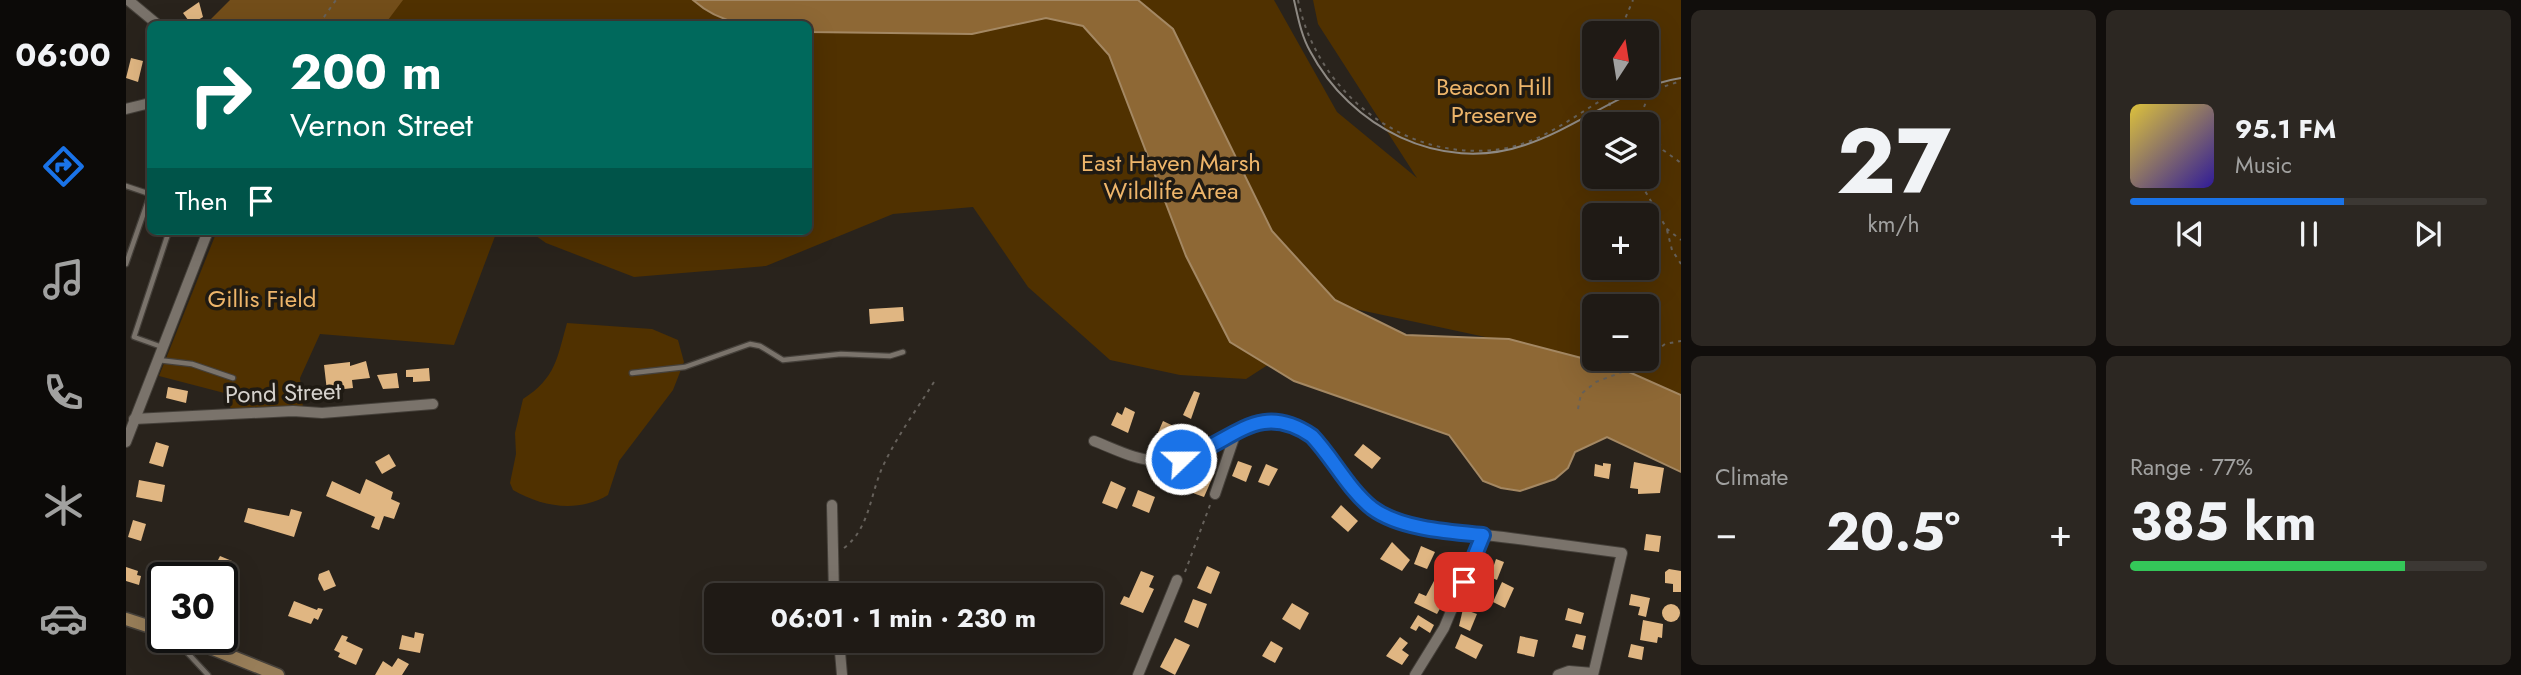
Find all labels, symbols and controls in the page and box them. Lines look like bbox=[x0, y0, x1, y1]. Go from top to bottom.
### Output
north arrow bbox=[1582, 21, 1659, 98]
map controls bbox=[1582, 21, 1659, 371]
text: 06:00 bbox=[15, 32, 111, 78]
text: 200 m bbox=[290, 37, 442, 107]
icon: right bbox=[175, 49, 266, 140]
park label: Beacon Hill Preserve bbox=[1436, 69, 1552, 132]
text: 27 bbox=[1836, 96, 1951, 227]
text: Vernon Street bbox=[290, 102, 473, 148]
text: 95.1 FM bbox=[2235, 110, 2336, 148]
button: layers bbox=[1582, 112, 1659, 189]
icon: directions bbox=[39, 142, 88, 191]
park label: East Haven Marsh Wildlife Area bbox=[1081, 145, 1261, 208]
text: Music bbox=[2235, 148, 2292, 182]
text: Then bbox=[175, 182, 228, 220]
icon: arrive bbox=[242, 182, 280, 220]
button: + bbox=[1582, 203, 1659, 280]
text: km/h bbox=[1868, 207, 1919, 241]
icon: previous bbox=[2171, 215, 2209, 253]
icon: pause bbox=[2290, 215, 2328, 253]
icon: next bbox=[2409, 215, 2447, 253]
icon: music bbox=[39, 255, 88, 304]
park label: Gillis Field bbox=[208, 281, 316, 316]
button: − bbox=[1582, 294, 1659, 371]
icon: phone bbox=[39, 368, 88, 417]
street label: Pond Street bbox=[224, 373, 342, 412]
position arrow bbox=[1144, 422, 1218, 496]
text: Range · 77% bbox=[2130, 450, 2253, 484]
text: Climate bbox=[1715, 460, 1788, 494]
icon: climate bbox=[39, 481, 88, 530]
text: 385 km bbox=[2130, 484, 2317, 560]
text: 20.5° bbox=[1826, 494, 1960, 570]
text: − bbox=[1715, 505, 1737, 560]
text: + bbox=[2049, 505, 2072, 560]
pin bbox=[1434, 552, 1494, 612]
speed limit sign: 30 bbox=[147, 562, 238, 653]
icon: arrive bbox=[1445, 563, 1483, 601]
icon: car bbox=[39, 594, 88, 643]
text: 06:01 · 1 min · 230 m bbox=[771, 599, 1036, 637]

